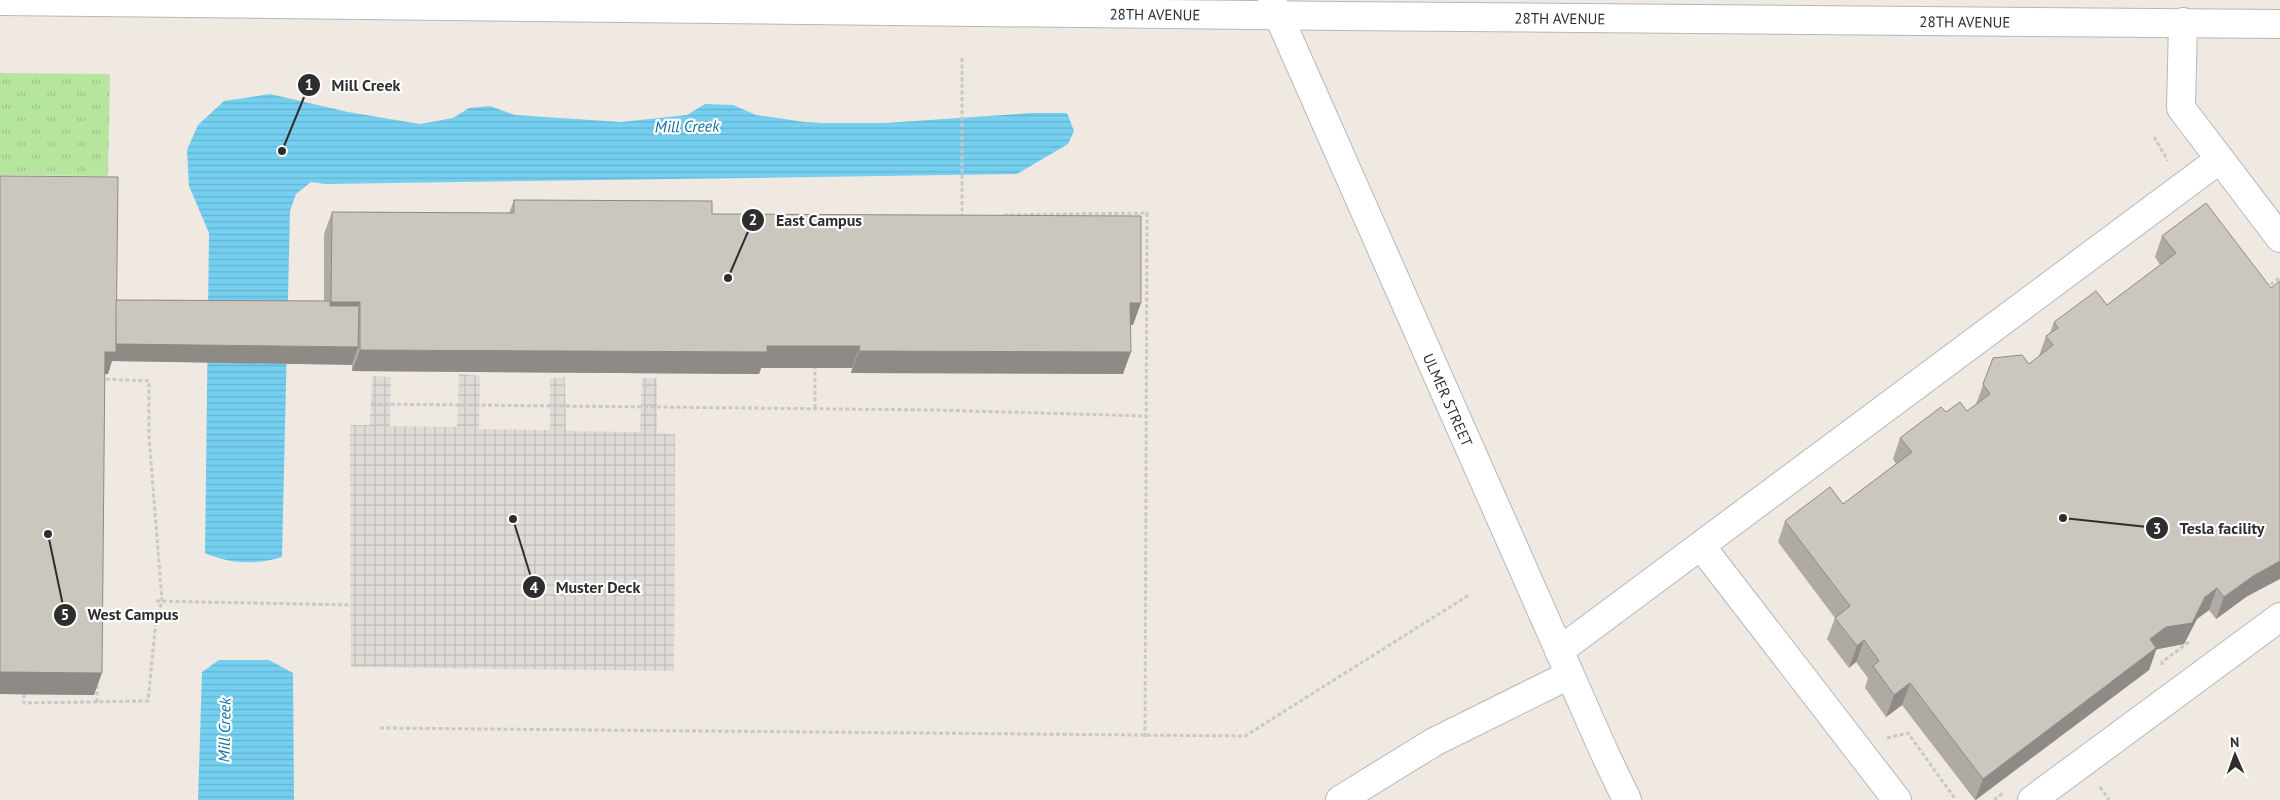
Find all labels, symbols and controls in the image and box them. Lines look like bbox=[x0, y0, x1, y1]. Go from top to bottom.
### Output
street label: 28TH AVENUE bbox=[1109, 4, 1201, 24]
street label: 28TH AVENUE bbox=[1514, 8, 1605, 28]
street label: 28TH AVENUE bbox=[1919, 11, 2010, 31]
callout: Mill Creek bbox=[296, 70, 410, 101]
text: 1 bbox=[305, 75, 313, 94]
text: Mill Creek bbox=[332, 75, 401, 95]
water label: Mill Creek bbox=[655, 115, 720, 137]
callout: East Campus bbox=[741, 205, 872, 236]
text: 2 bbox=[749, 210, 757, 229]
text: East Campus bbox=[776, 210, 862, 230]
street label: ULMER STREET bbox=[1419, 350, 1478, 450]
callout: Tesla facility bbox=[2144, 513, 2274, 544]
text: Tesla facility bbox=[2180, 518, 2265, 538]
text: 3 bbox=[2153, 519, 2161, 538]
callout: Muster Deck bbox=[521, 572, 651, 603]
text: Muster Deck bbox=[556, 577, 640, 597]
text: 4 bbox=[530, 578, 539, 597]
callout: West Campus bbox=[52, 599, 188, 630]
text: West Campus bbox=[88, 604, 179, 624]
text: 5 bbox=[61, 605, 69, 624]
water label: Mill Creek bbox=[213, 697, 235, 762]
north arrow bbox=[2210, 730, 2260, 780]
text: N bbox=[2230, 733, 2239, 751]

